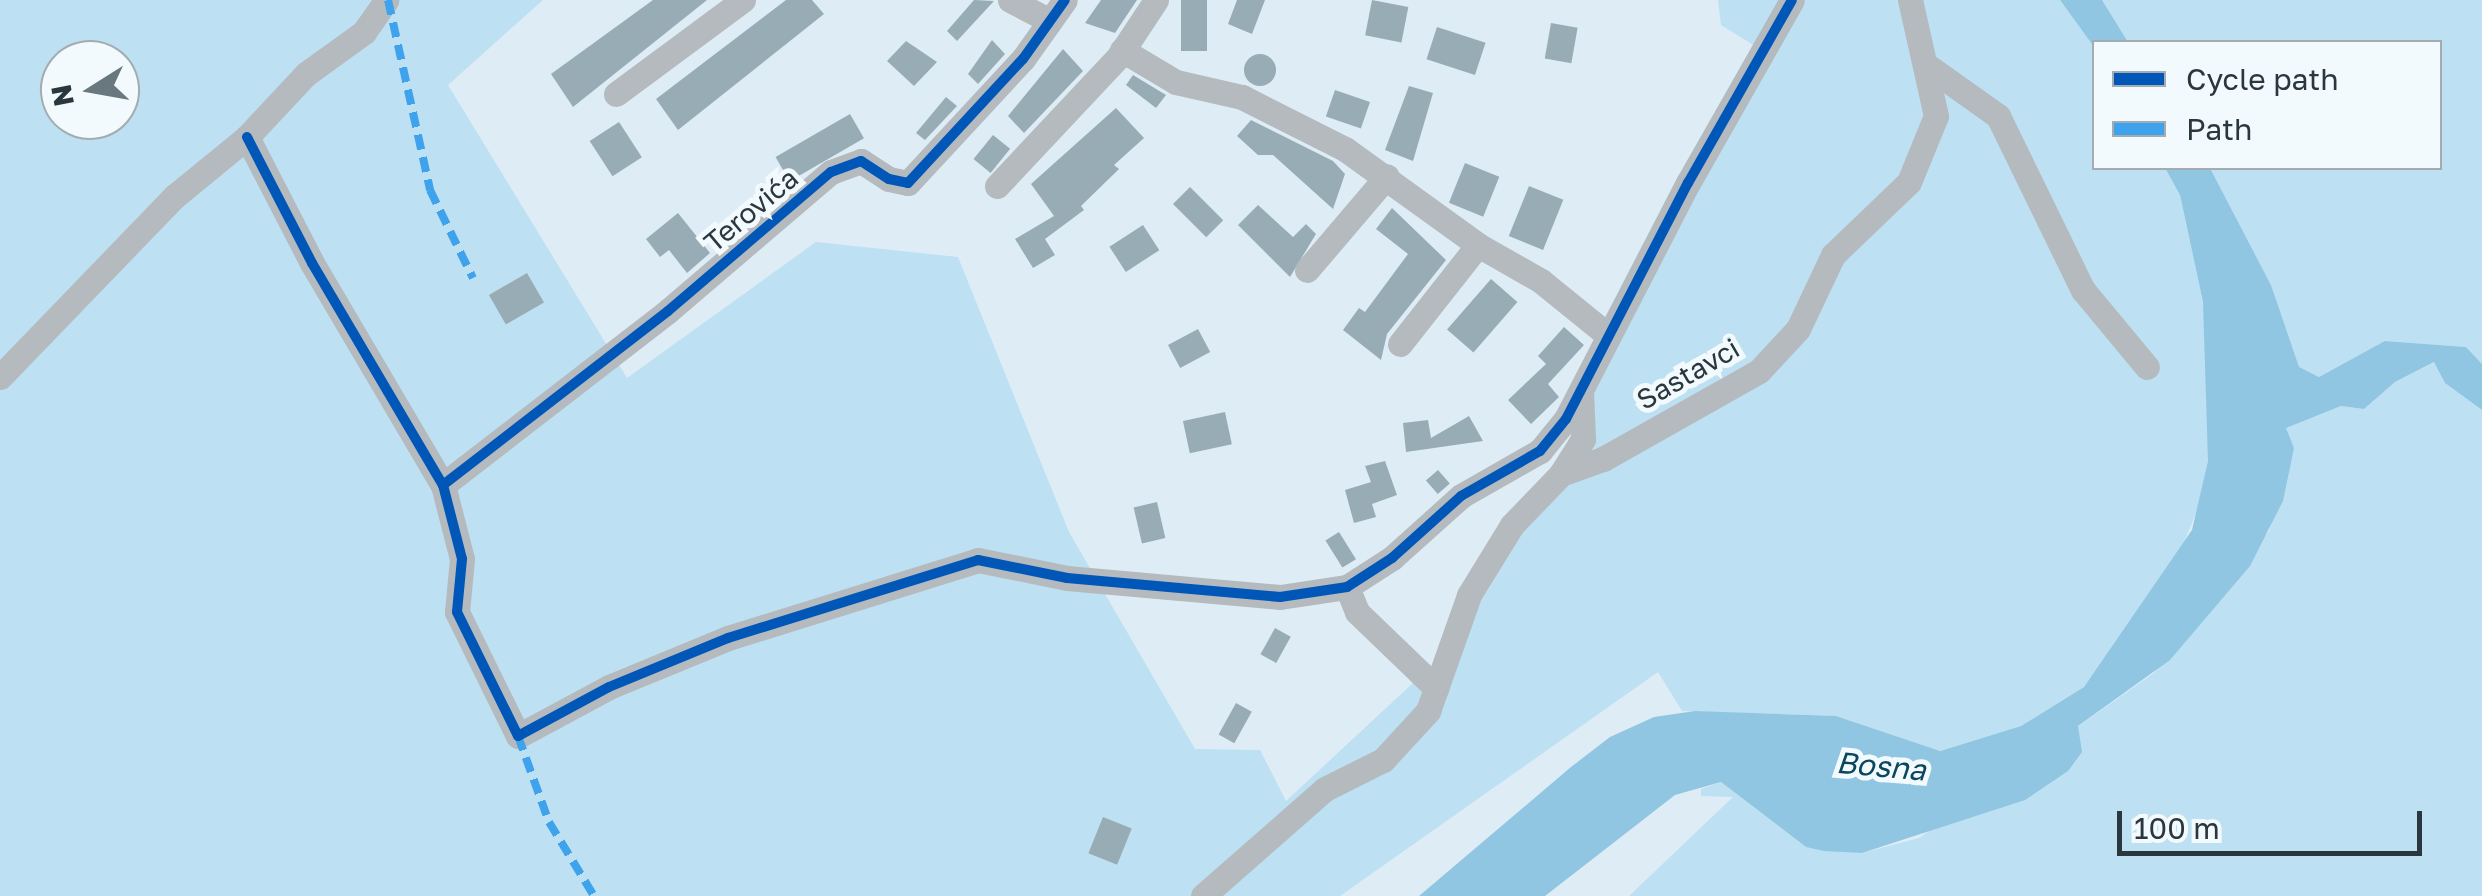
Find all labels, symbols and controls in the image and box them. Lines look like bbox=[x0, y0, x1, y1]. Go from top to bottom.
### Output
north arrow bbox=[40, 40, 140, 140]
legend bbox=[2092, 40, 2442, 170]
text: Cycle path bbox=[2186, 61, 2339, 97]
text: N bbox=[44, 82, 80, 109]
text: Path bbox=[2186, 111, 2252, 147]
street label: Terovića bbox=[697, 161, 805, 259]
street label: Sastavci bbox=[1631, 331, 1745, 417]
water label: Bosna bbox=[1835, 744, 1927, 788]
scale bar bbox=[2122, 791, 2427, 853]
text: 100 m bbox=[2134, 810, 2220, 846]

